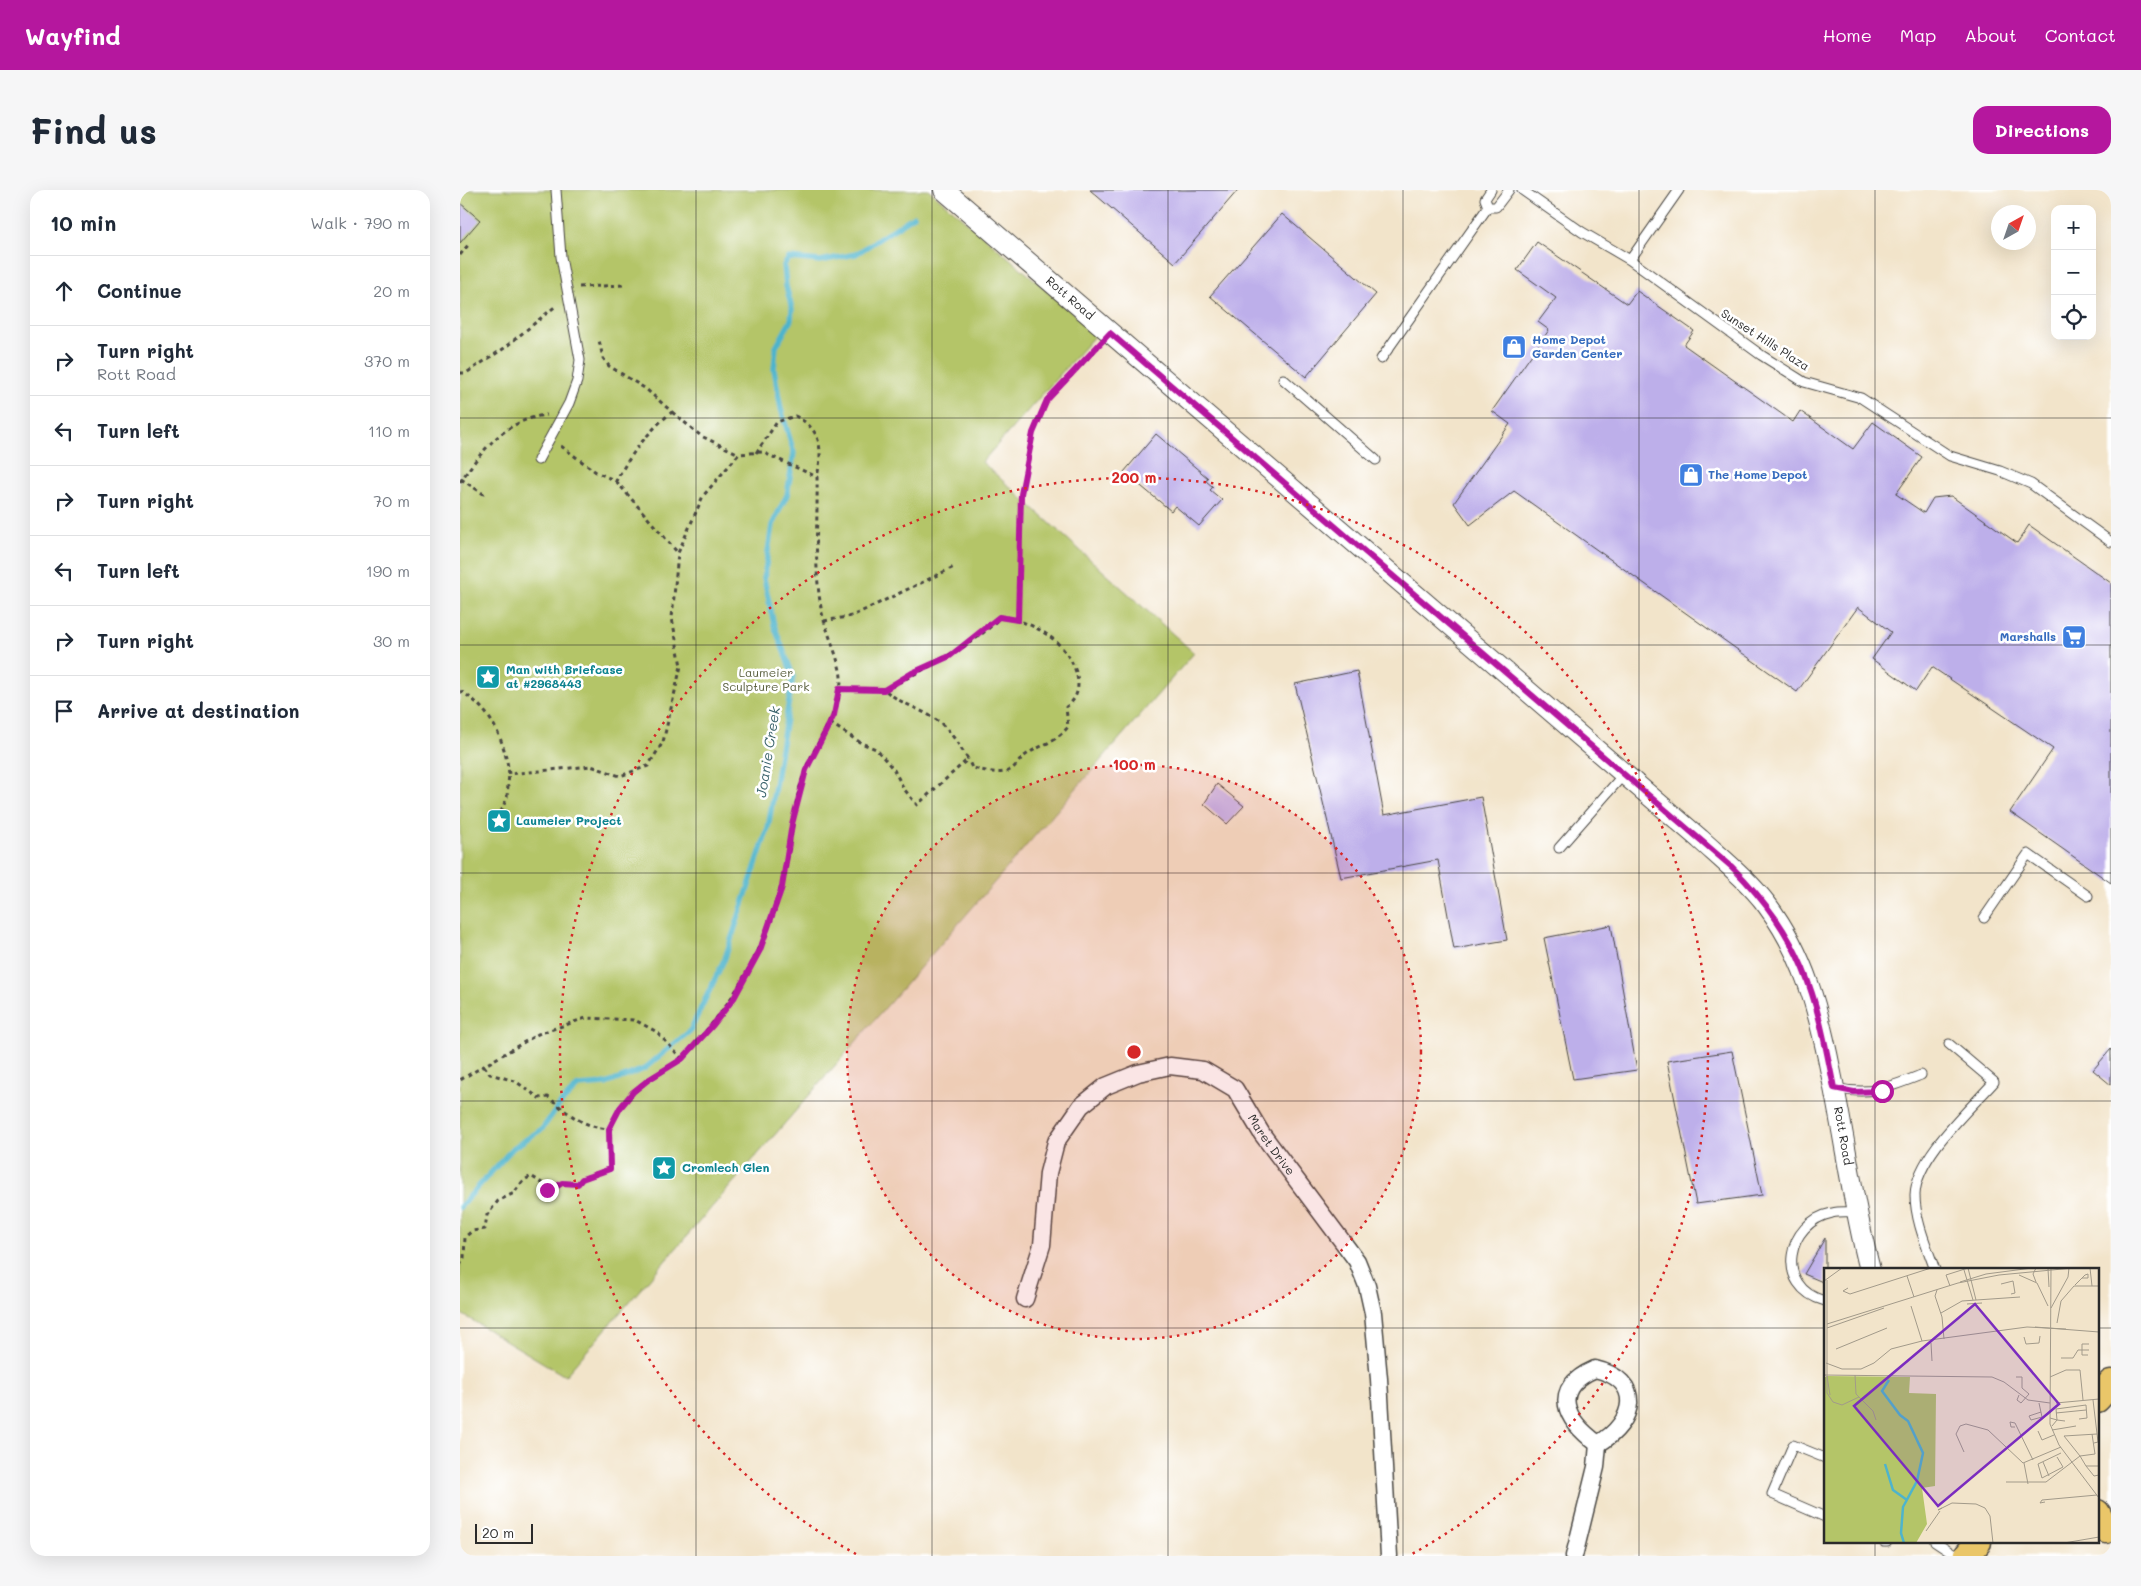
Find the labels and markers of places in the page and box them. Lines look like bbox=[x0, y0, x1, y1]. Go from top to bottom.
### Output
place label: Home Depot Garden Center bbox=[1532, 331, 1623, 361]
shop icon: Home Depot Garden Center bbox=[1501, 334, 1527, 360]
shop icon: The Home Depot bbox=[1678, 462, 1704, 488]
place label: The Home Depot bbox=[1708, 466, 1807, 482]
supermarket icon: Marshalls bbox=[2061, 624, 2087, 650]
place label: Marshalls bbox=[2000, 628, 2056, 644]
place label: Man with Briefcase at #2968443 bbox=[506, 661, 623, 691]
place icon: Man with Briefcase at #2968443 bbox=[475, 664, 501, 690]
place icon: Laumeier Project bbox=[486, 808, 512, 834]
place label: Laumeier Project bbox=[516, 812, 622, 828]
centre of rings bbox=[1125, 1043, 1143, 1061]
place icon: Cromlech Glen bbox=[651, 1155, 677, 1181]
place label: Cromlech Glen bbox=[682, 1159, 769, 1175]

